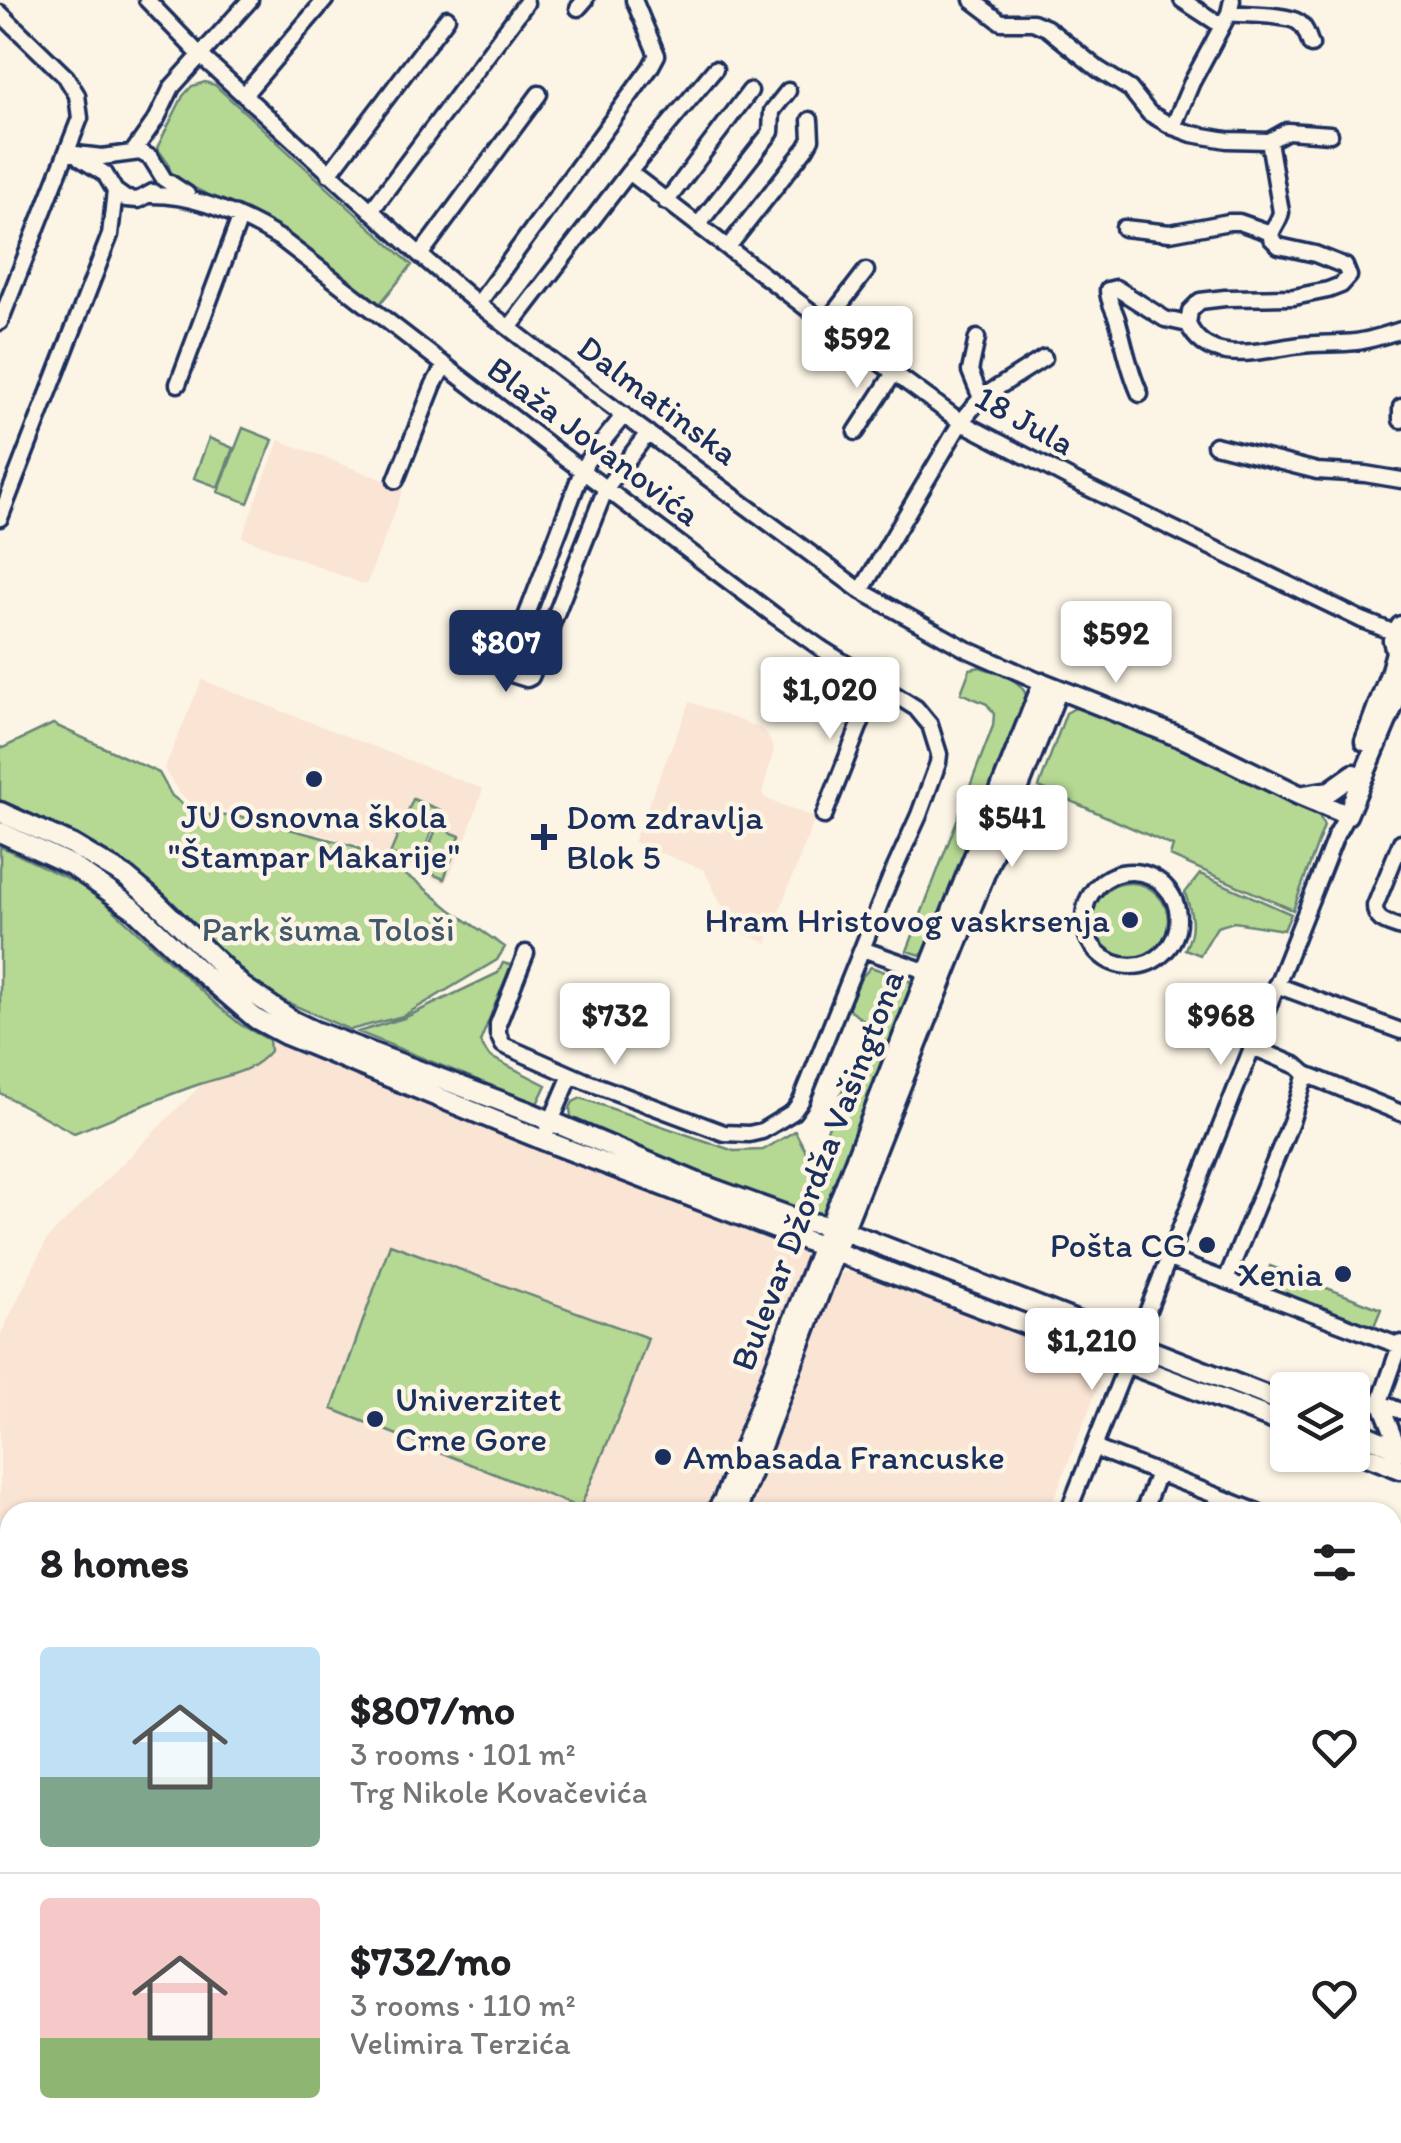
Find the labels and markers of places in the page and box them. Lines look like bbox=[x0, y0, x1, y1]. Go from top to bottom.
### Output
pin: $592 bbox=[798, 306, 916, 391]
pin: $592 bbox=[1057, 601, 1175, 686]
pin: $807 bbox=[447, 610, 565, 695]
pin: $1,020 bbox=[749, 657, 911, 742]
marker: JU Osnovna škola "Štampar Makarije" bbox=[303, 768, 325, 790]
pin: $541 bbox=[953, 785, 1071, 870]
place label: JU Osnovna škola "Štampar Makarije" bbox=[168, 795, 460, 877]
place label: Dom zdravlja Blok 5 bbox=[566, 796, 763, 878]
marker: Dom zdravlja Blok 5 bbox=[531, 824, 557, 850]
place label: Hram Hristovog vaskrsenja bbox=[704, 899, 1110, 941]
marker: Hram Hristovog vaskrsenja bbox=[1119, 909, 1141, 931]
pin: $732 bbox=[556, 983, 674, 1068]
pin: $968 bbox=[1162, 983, 1280, 1068]
place label: Pošta CG bbox=[1050, 1224, 1187, 1266]
marker: Pošta CG bbox=[1196, 1234, 1218, 1256]
place label: Xenia bbox=[1238, 1253, 1323, 1295]
marker: Xenia bbox=[1332, 1263, 1354, 1285]
pin: $1,210 bbox=[1011, 1308, 1173, 1393]
place label: Univerzitet Crne Gore bbox=[395, 1378, 562, 1460]
marker: Univerzitet Crne Gore bbox=[364, 1408, 386, 1430]
place label: Ambasada Francuske bbox=[683, 1436, 1005, 1478]
marker: Ambasada Francuske bbox=[652, 1446, 674, 1468]

